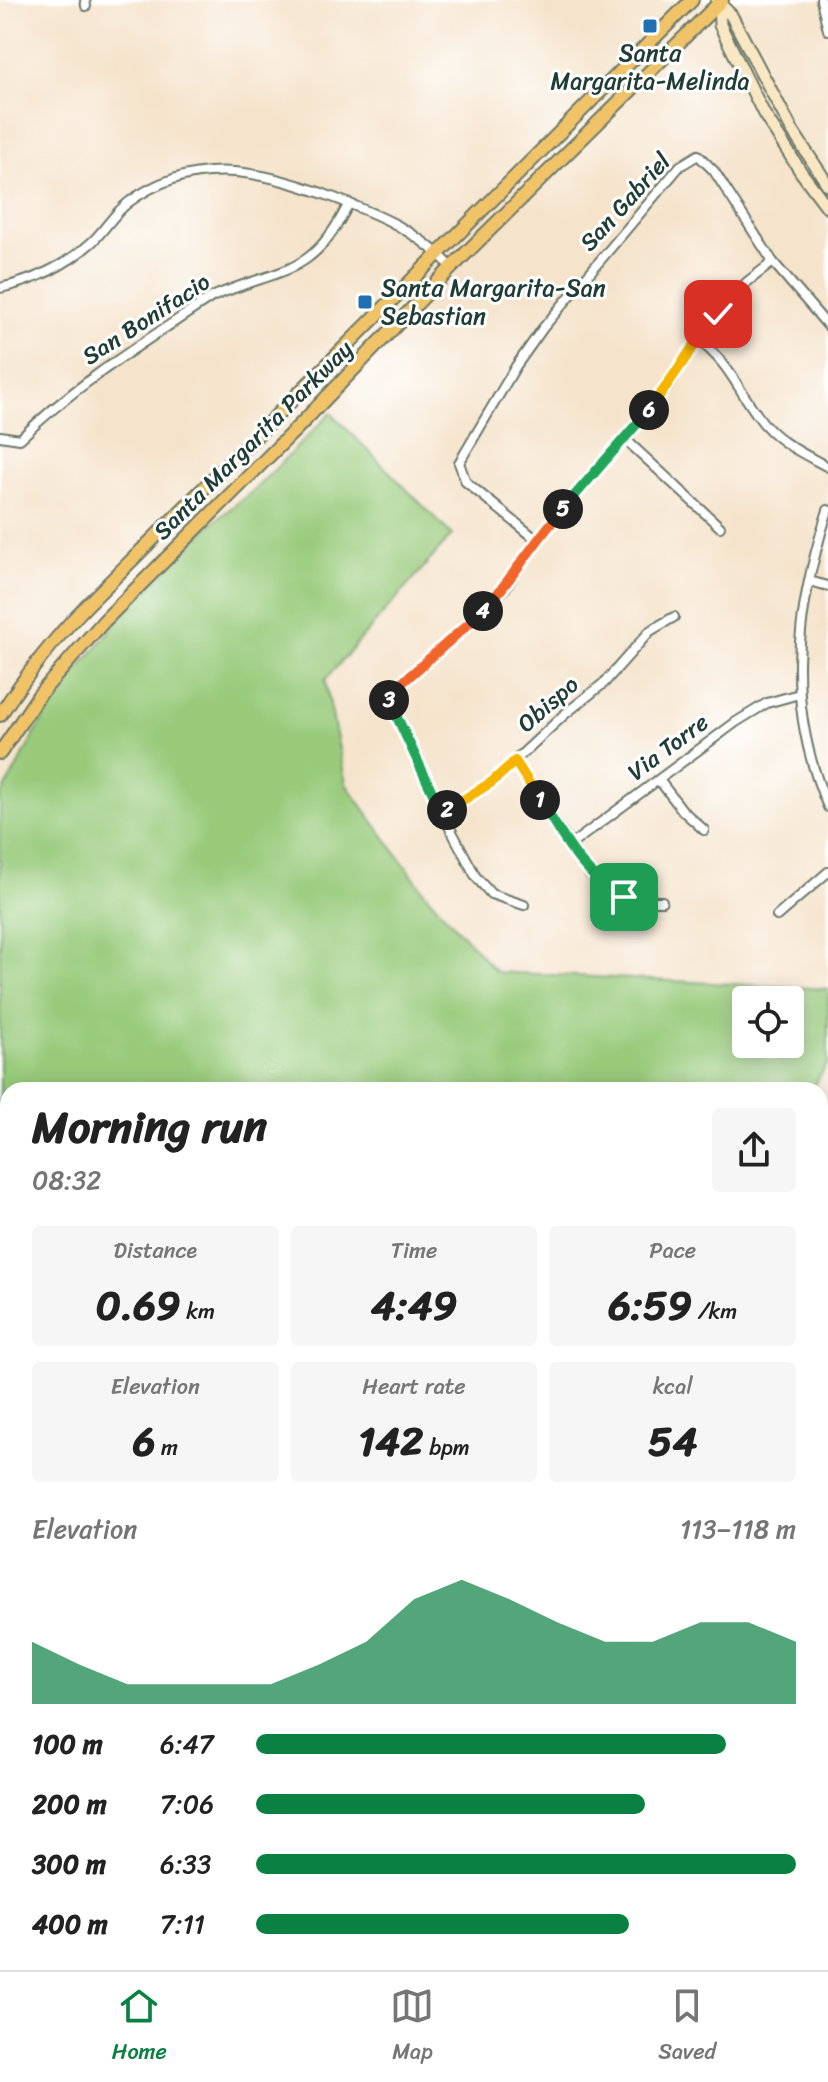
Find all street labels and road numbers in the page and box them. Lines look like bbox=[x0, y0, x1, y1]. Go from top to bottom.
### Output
street label: San Gabriel bbox=[569, 142, 682, 261]
street label: San Bonifacio bbox=[73, 261, 219, 376]
street label: Santa Margarita Parkway bbox=[143, 329, 364, 550]
street label: Obispo bbox=[507, 665, 589, 743]
street label: Via Torre bbox=[618, 702, 718, 792]

